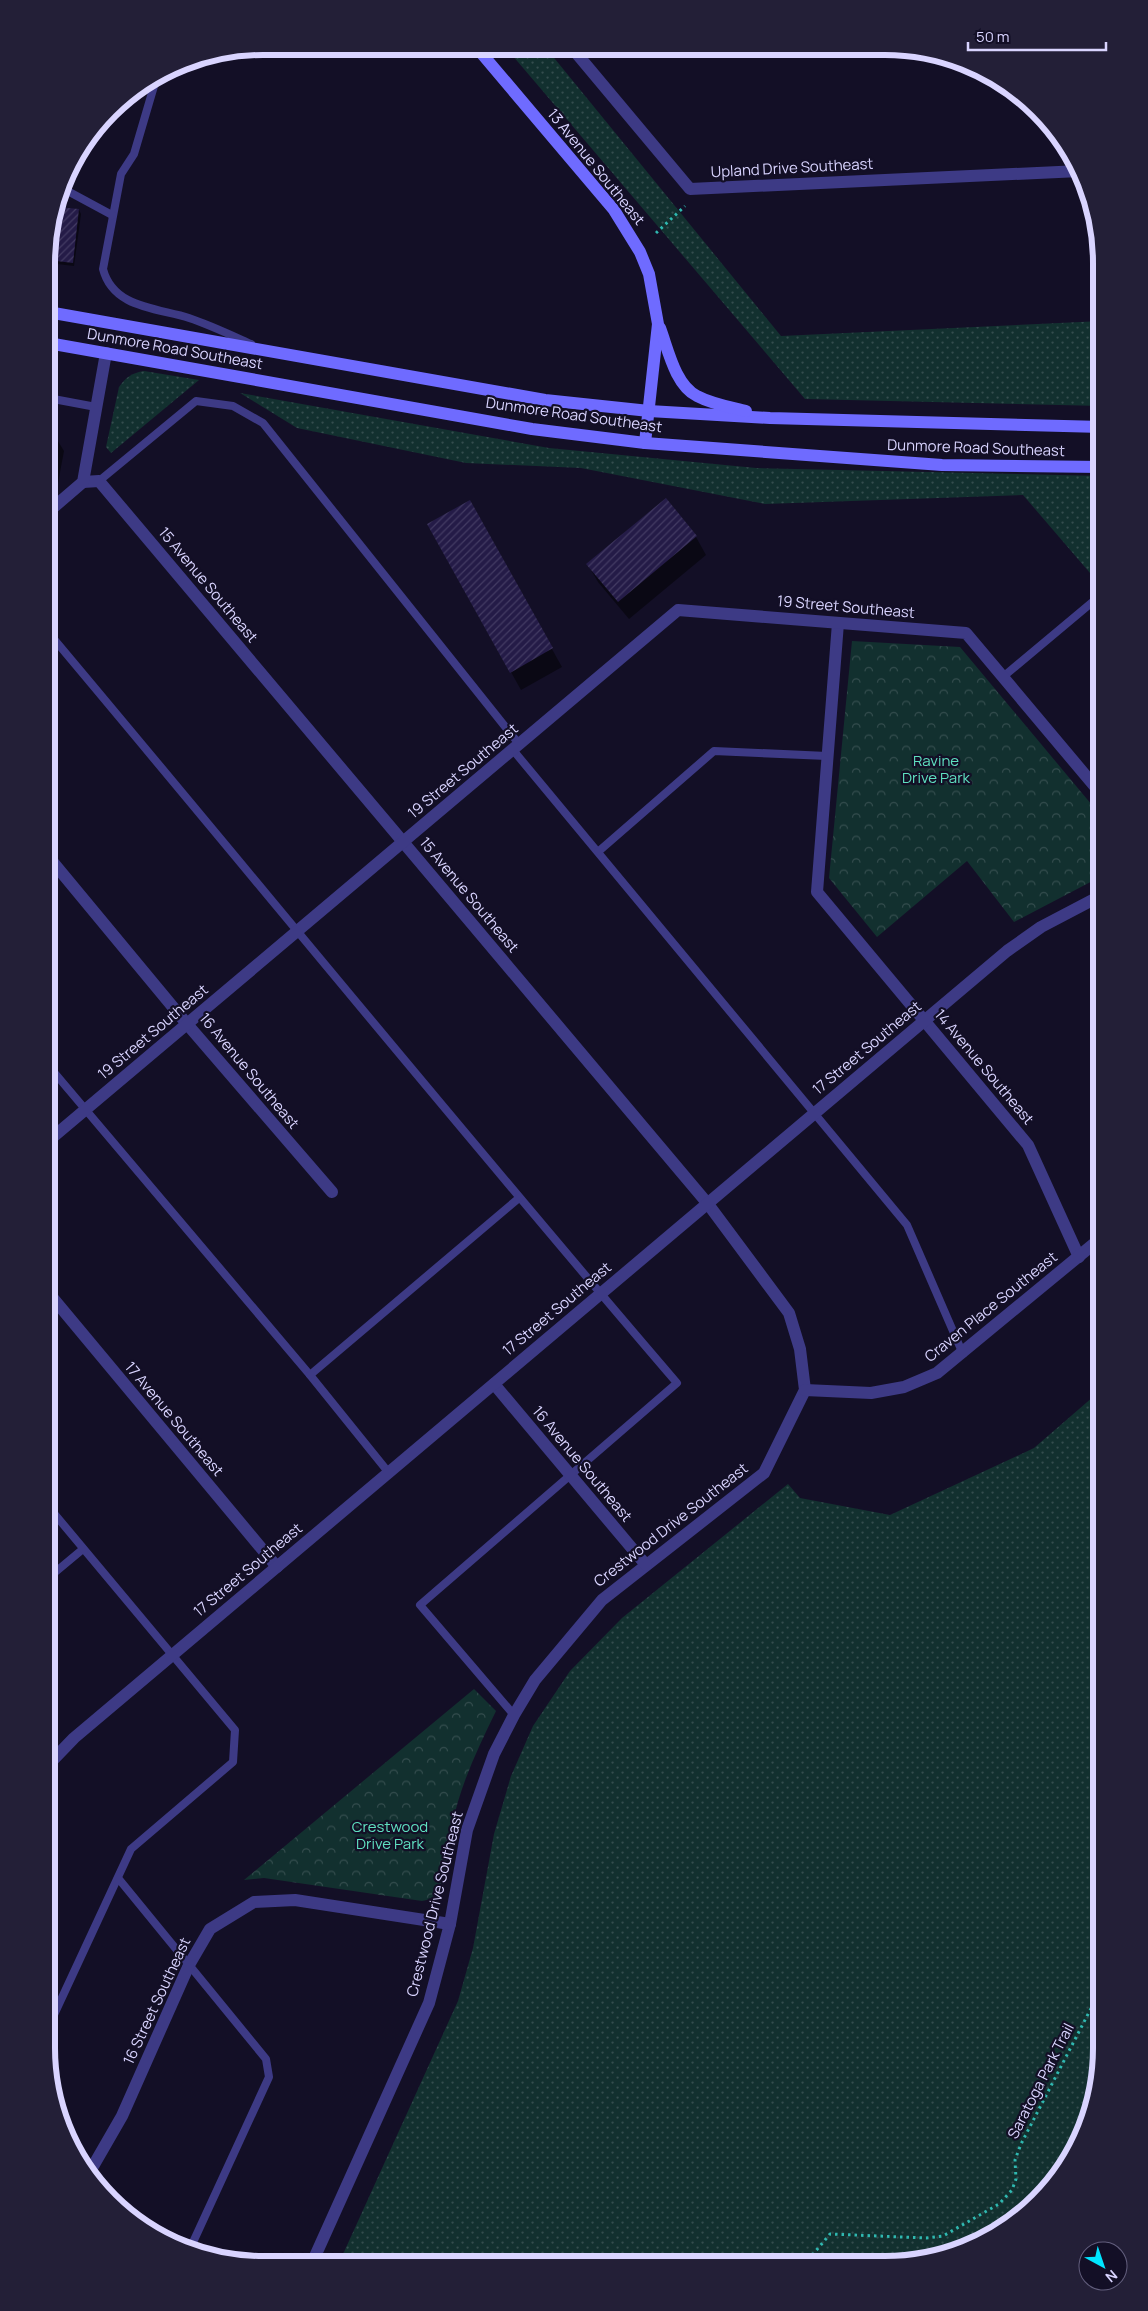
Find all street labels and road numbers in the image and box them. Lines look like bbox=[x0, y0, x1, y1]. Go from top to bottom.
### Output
street label: 13 Avenue Southeast bbox=[543, 104, 650, 229]
street label: Upland Drive Southeast bbox=[710, 153, 874, 182]
street label: Dunmore Road Southeast bbox=[86, 323, 264, 374]
street label: Dunmore Road Southeast bbox=[485, 392, 664, 437]
street label: Dunmore Road Southeast bbox=[887, 434, 1065, 461]
street label: 15 Avenue Southeast bbox=[154, 523, 263, 647]
street label: 19 Street Southeast bbox=[776, 590, 916, 623]
street label: 19 Street Southeast bbox=[403, 718, 522, 823]
street label: 15 Avenue Southeast bbox=[415, 833, 524, 957]
street label: 19 Street Southeast bbox=[93, 979, 212, 1084]
street label: 17 Street Southeast bbox=[808, 996, 926, 1099]
street label: 14 Avenue Southeast bbox=[930, 1004, 1039, 1129]
street label: 16 Avenue Southeast bbox=[195, 1008, 304, 1133]
street label: Craven Place Southeast bbox=[920, 1246, 1061, 1367]
street label: 17 Street Southeast bbox=[498, 1257, 616, 1360]
street label: 17 Avenue Southeast bbox=[120, 1357, 229, 1480]
street label: 16 Avenue Southeast bbox=[528, 1401, 637, 1526]
street label: Crestwood Drive Southeast bbox=[589, 1458, 752, 1591]
street label: 17 Street Southeast bbox=[189, 1518, 307, 1621]
street label: Crestwood Drive Southeast bbox=[401, 1809, 468, 1999]
street label: 16 Street Southeast bbox=[118, 1934, 195, 2068]
street label: Saratoga Park Trail bbox=[1002, 2019, 1079, 2142]

